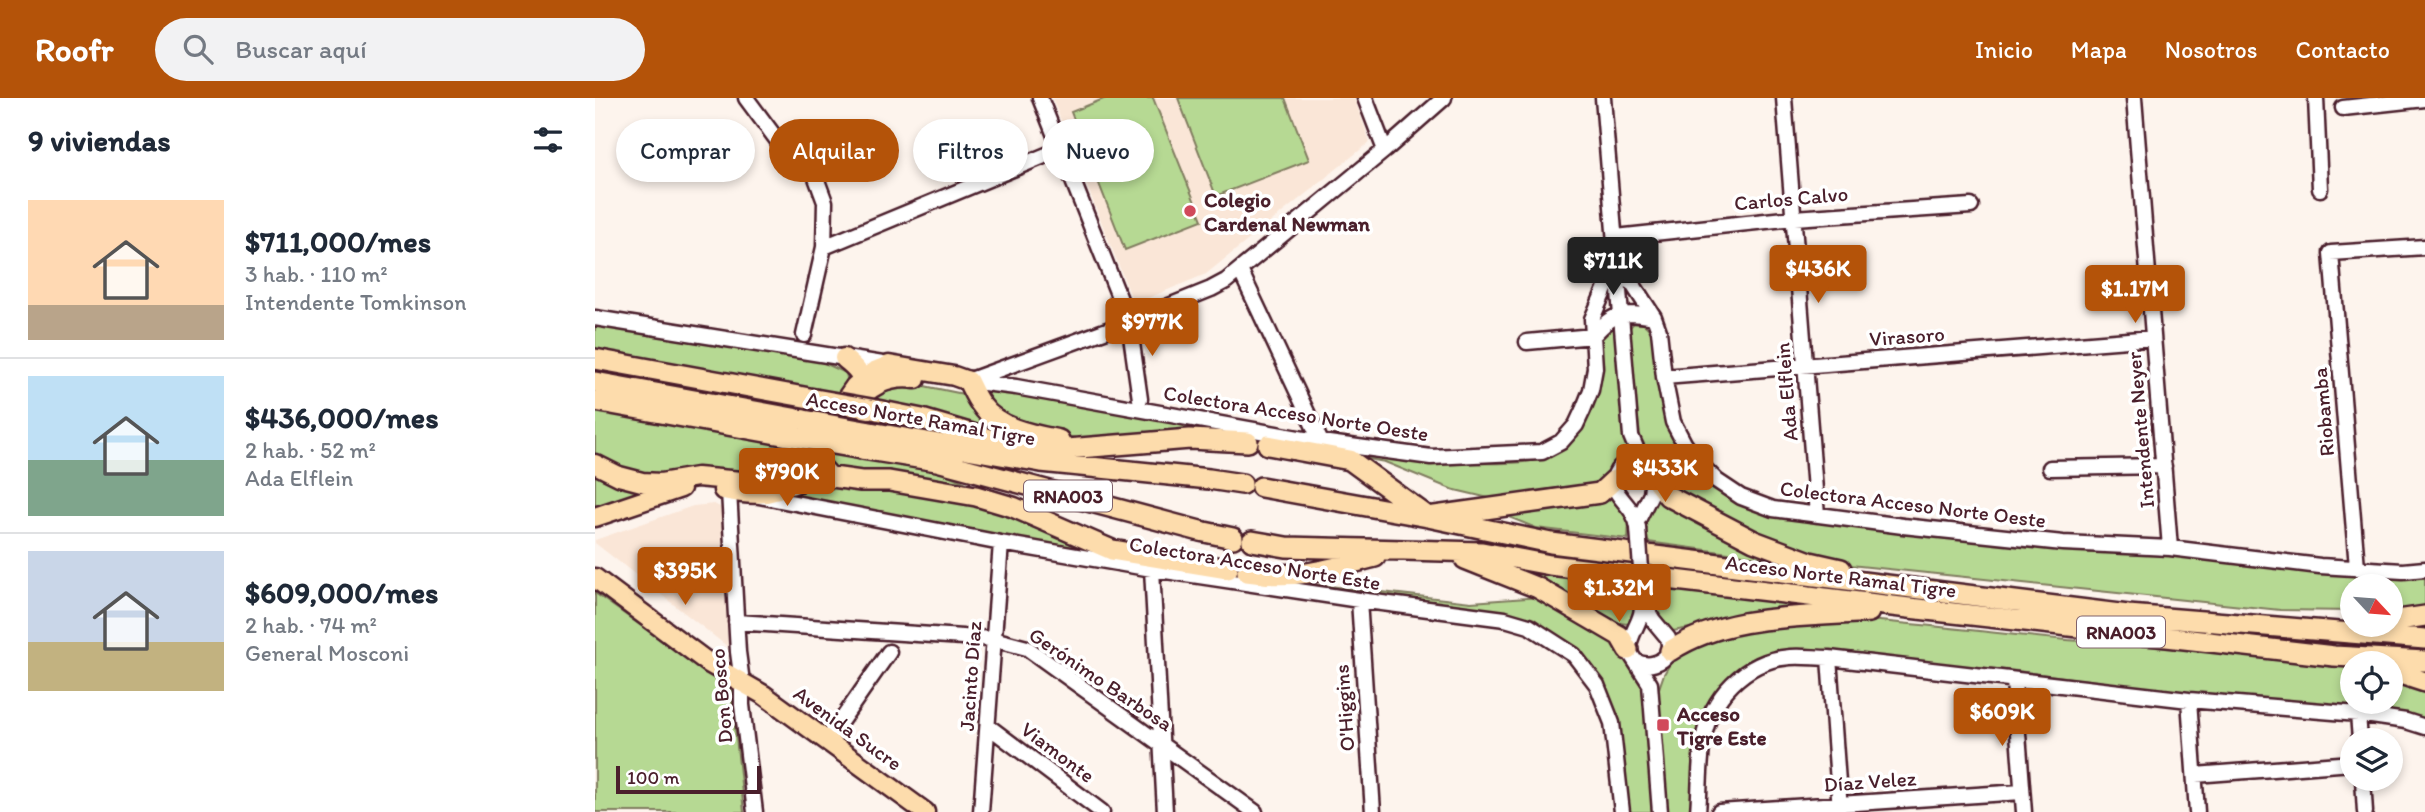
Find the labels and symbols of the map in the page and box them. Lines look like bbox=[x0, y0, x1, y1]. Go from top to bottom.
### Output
street label: Carlos Calvo bbox=[1733, 181, 1849, 215]
place label: Colegio Cardenal Newman bbox=[1204, 187, 1370, 236]
marker: Colegio Cardenal Newman bbox=[1182, 203, 1198, 219]
pin: $711K bbox=[1564, 238, 1662, 297]
pin: $436K bbox=[1769, 246, 1867, 305]
pin: $1.17M bbox=[2078, 266, 2192, 325]
pin: $977K bbox=[1103, 299, 1201, 358]
street label: Virasoro bbox=[1868, 321, 1946, 351]
street label: Ada Elflein bbox=[1769, 342, 1803, 442]
street label: Intendente Neyer bbox=[2121, 351, 2159, 509]
street label: Riobamba bbox=[2307, 366, 2339, 458]
street label: Colectora Acceso Norte Oeste bbox=[1162, 380, 1430, 446]
street label: Acceso Norte Ramal Tigre bbox=[804, 386, 1038, 450]
pin: $433K bbox=[1616, 444, 1714, 504]
pin: $790K bbox=[738, 448, 836, 508]
street label: Colectora Acceso Norte Oeste bbox=[1779, 475, 2047, 533]
road number: RNA003 bbox=[1024, 480, 1112, 512]
street label: Colectora Acceso Norte Este bbox=[1128, 531, 1382, 595]
pin: $395K bbox=[636, 547, 734, 607]
street label: Acceso Norte Ramal Tigre bbox=[1724, 549, 1958, 603]
pin: $1.32M bbox=[1562, 564, 1676, 624]
north arrow bbox=[2340, 574, 2403, 637]
road number: RNA003 bbox=[2077, 617, 2165, 648]
street label: Jacinto Díaz bbox=[954, 620, 986, 732]
street label: Gerónimo Barbosa bbox=[1024, 622, 1178, 736]
street label: Don Bosco bbox=[704, 648, 738, 744]
street label: O'Higgins bbox=[1328, 664, 1360, 752]
street label: Avenida Sucre bbox=[789, 680, 907, 776]
pin: $609K bbox=[1953, 688, 2051, 748]
place label: Acceso Tigre Este bbox=[1676, 701, 1767, 751]
street label: Viamonte bbox=[1016, 716, 1100, 788]
marker: Acceso Tigre Este bbox=[1655, 717, 1671, 733]
scale bar bbox=[616, 763, 761, 795]
street label: Díaz Velez bbox=[1823, 765, 1917, 797]

